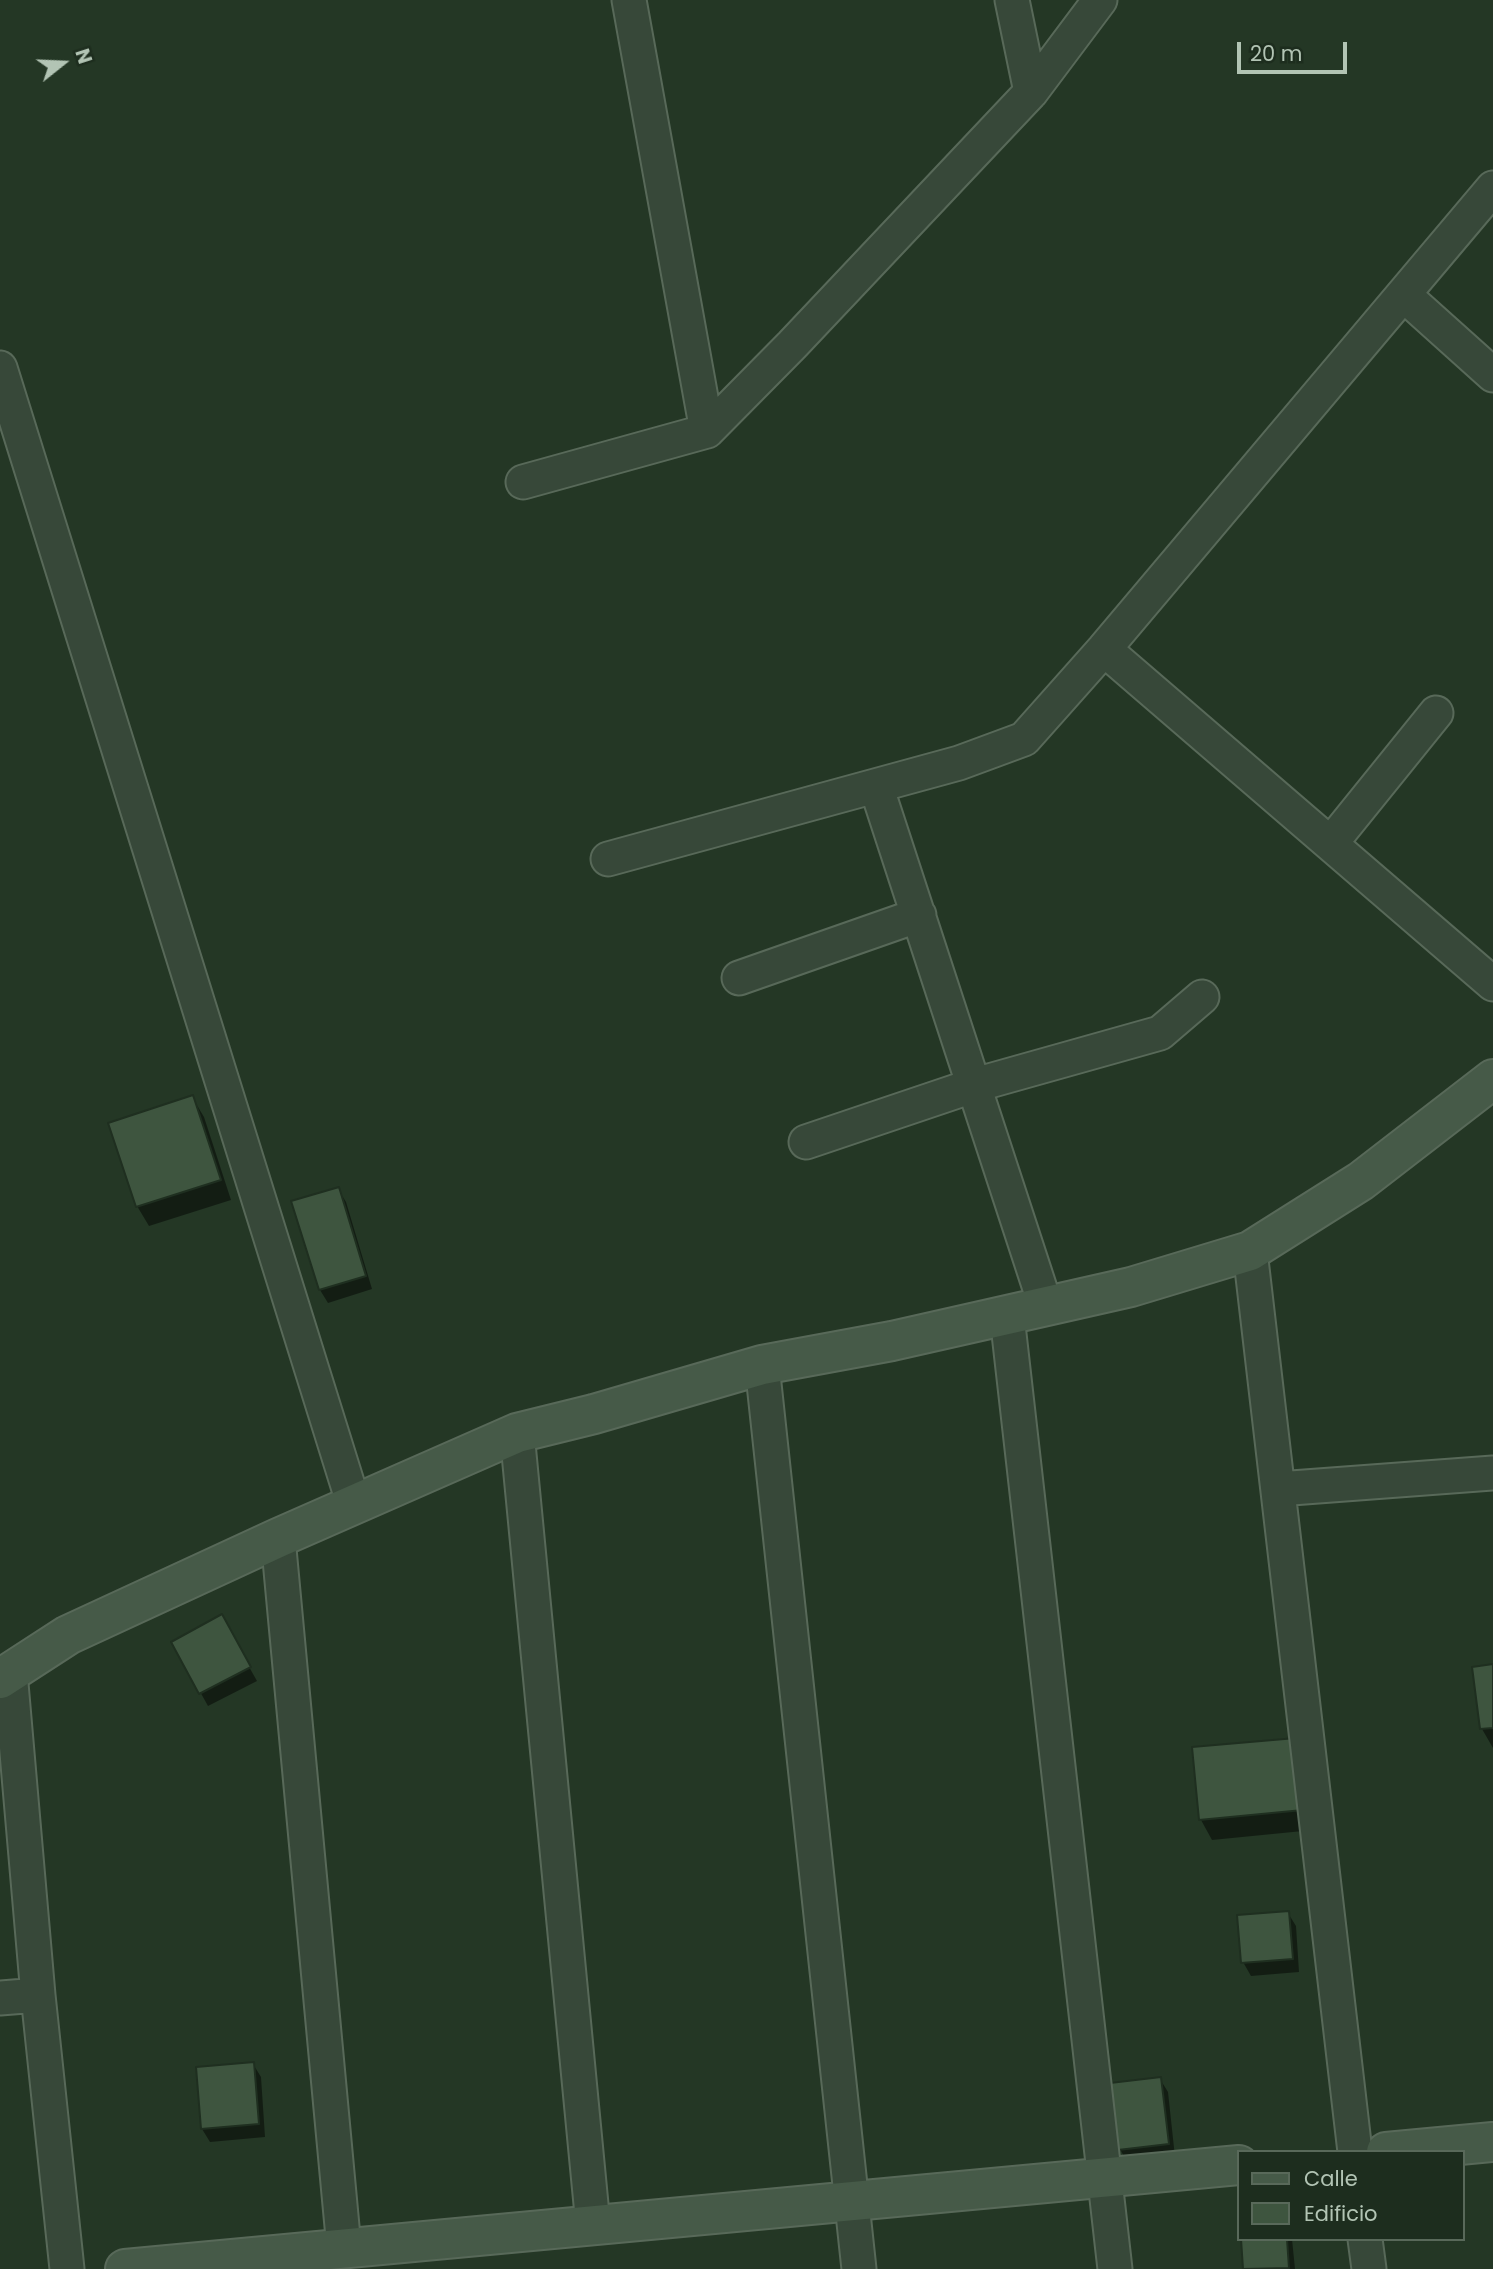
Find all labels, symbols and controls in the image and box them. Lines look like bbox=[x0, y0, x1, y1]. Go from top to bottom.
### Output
north arrow bbox=[28, 28, 98, 98]
scale bar bbox=[1241, 28, 1351, 72]
text: 20 m bbox=[1250, 39, 1303, 68]
text: N bbox=[68, 45, 98, 67]
legend bbox=[1238, 2150, 1465, 2241]
text: Calle bbox=[1304, 2164, 1358, 2193]
text: Edificio bbox=[1304, 2199, 1378, 2228]

